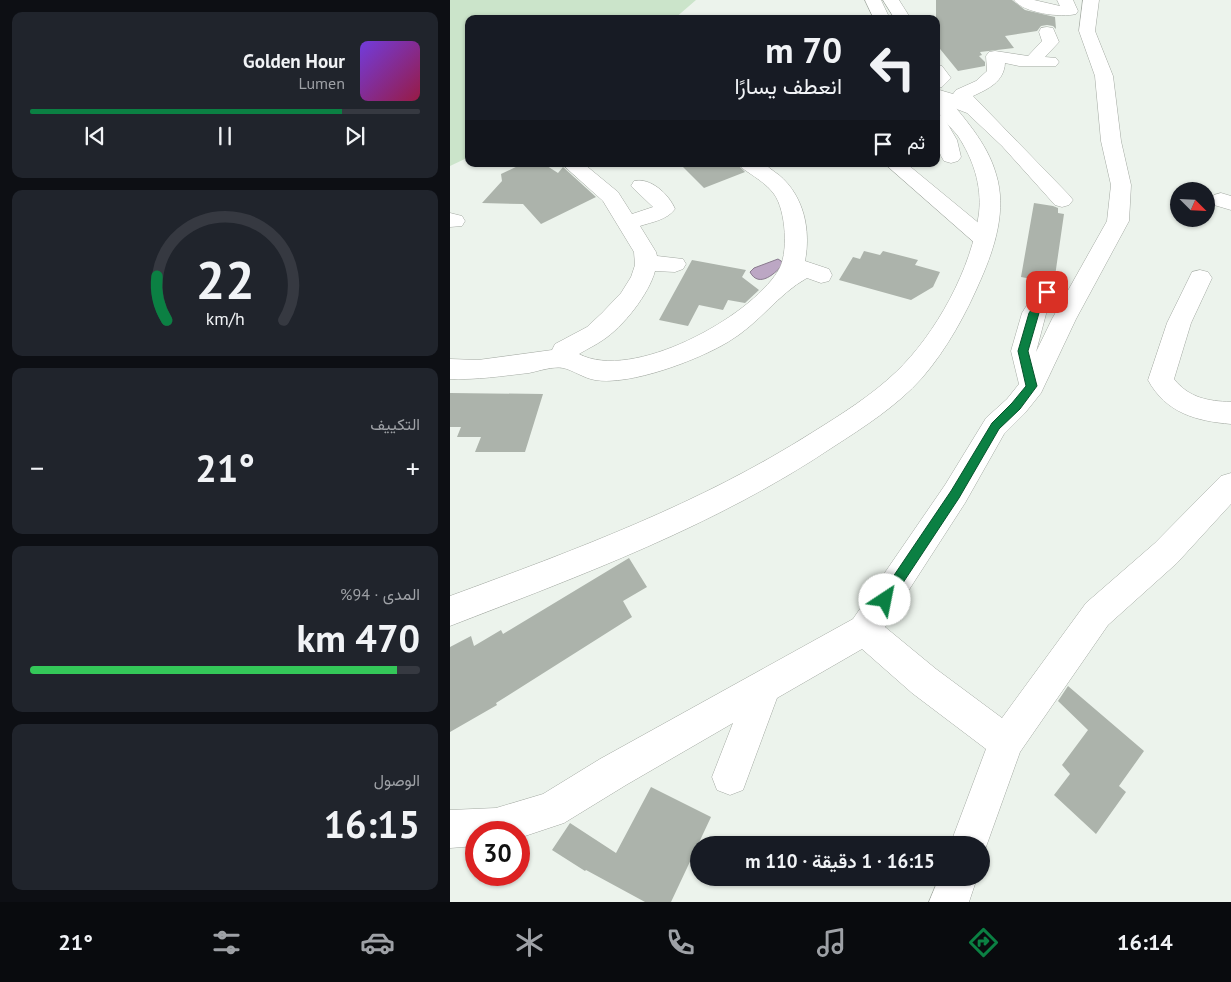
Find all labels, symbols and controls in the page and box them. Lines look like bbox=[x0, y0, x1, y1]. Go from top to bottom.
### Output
text: 70 m bbox=[765, 27, 842, 73]
icon: left bbox=[860, 35, 925, 100]
text: Golden Hour bbox=[243, 49, 345, 73]
text: انعطف يسارًا bbox=[735, 72, 842, 100]
text: Lumen bbox=[299, 73, 345, 93]
icon: previous bbox=[81, 122, 109, 150]
icon: pause bbox=[211, 122, 239, 150]
icon: next bbox=[341, 122, 369, 150]
icon: arrive bbox=[869, 130, 897, 158]
text: ثم bbox=[907, 130, 925, 154]
north arrow bbox=[1170, 182, 1215, 228]
map controls bbox=[1170, 182, 1215, 227]
text: 22 bbox=[196, 246, 254, 313]
pin bbox=[1026, 271, 1068, 313]
icon: arrive bbox=[1033, 278, 1061, 306]
text: km/h bbox=[205, 307, 245, 330]
text: التكييف bbox=[370, 414, 420, 434]
text: 21° bbox=[195, 443, 255, 492]
text: − bbox=[30, 449, 44, 486]
text: + bbox=[406, 449, 420, 486]
position arrow bbox=[858, 573, 910, 625]
text: المدى · 94% bbox=[340, 584, 420, 604]
text: 470 km bbox=[296, 613, 420, 662]
text: الوصول bbox=[374, 770, 420, 790]
text: 16:15 bbox=[324, 799, 420, 848]
speed limit sign: 30 bbox=[465, 821, 530, 886]
text: 16:15 · 1 دقيقة · 110 m bbox=[745, 849, 935, 873]
icon: filters bbox=[209, 925, 244, 960]
icon: car bbox=[360, 925, 395, 960]
icon: climate bbox=[512, 925, 547, 960]
icon: phone bbox=[663, 925, 698, 960]
icon: music bbox=[814, 925, 849, 960]
icon: directions bbox=[966, 925, 1001, 960]
text: 21° bbox=[58, 928, 93, 956]
text: 16:14 bbox=[1117, 928, 1173, 956]

